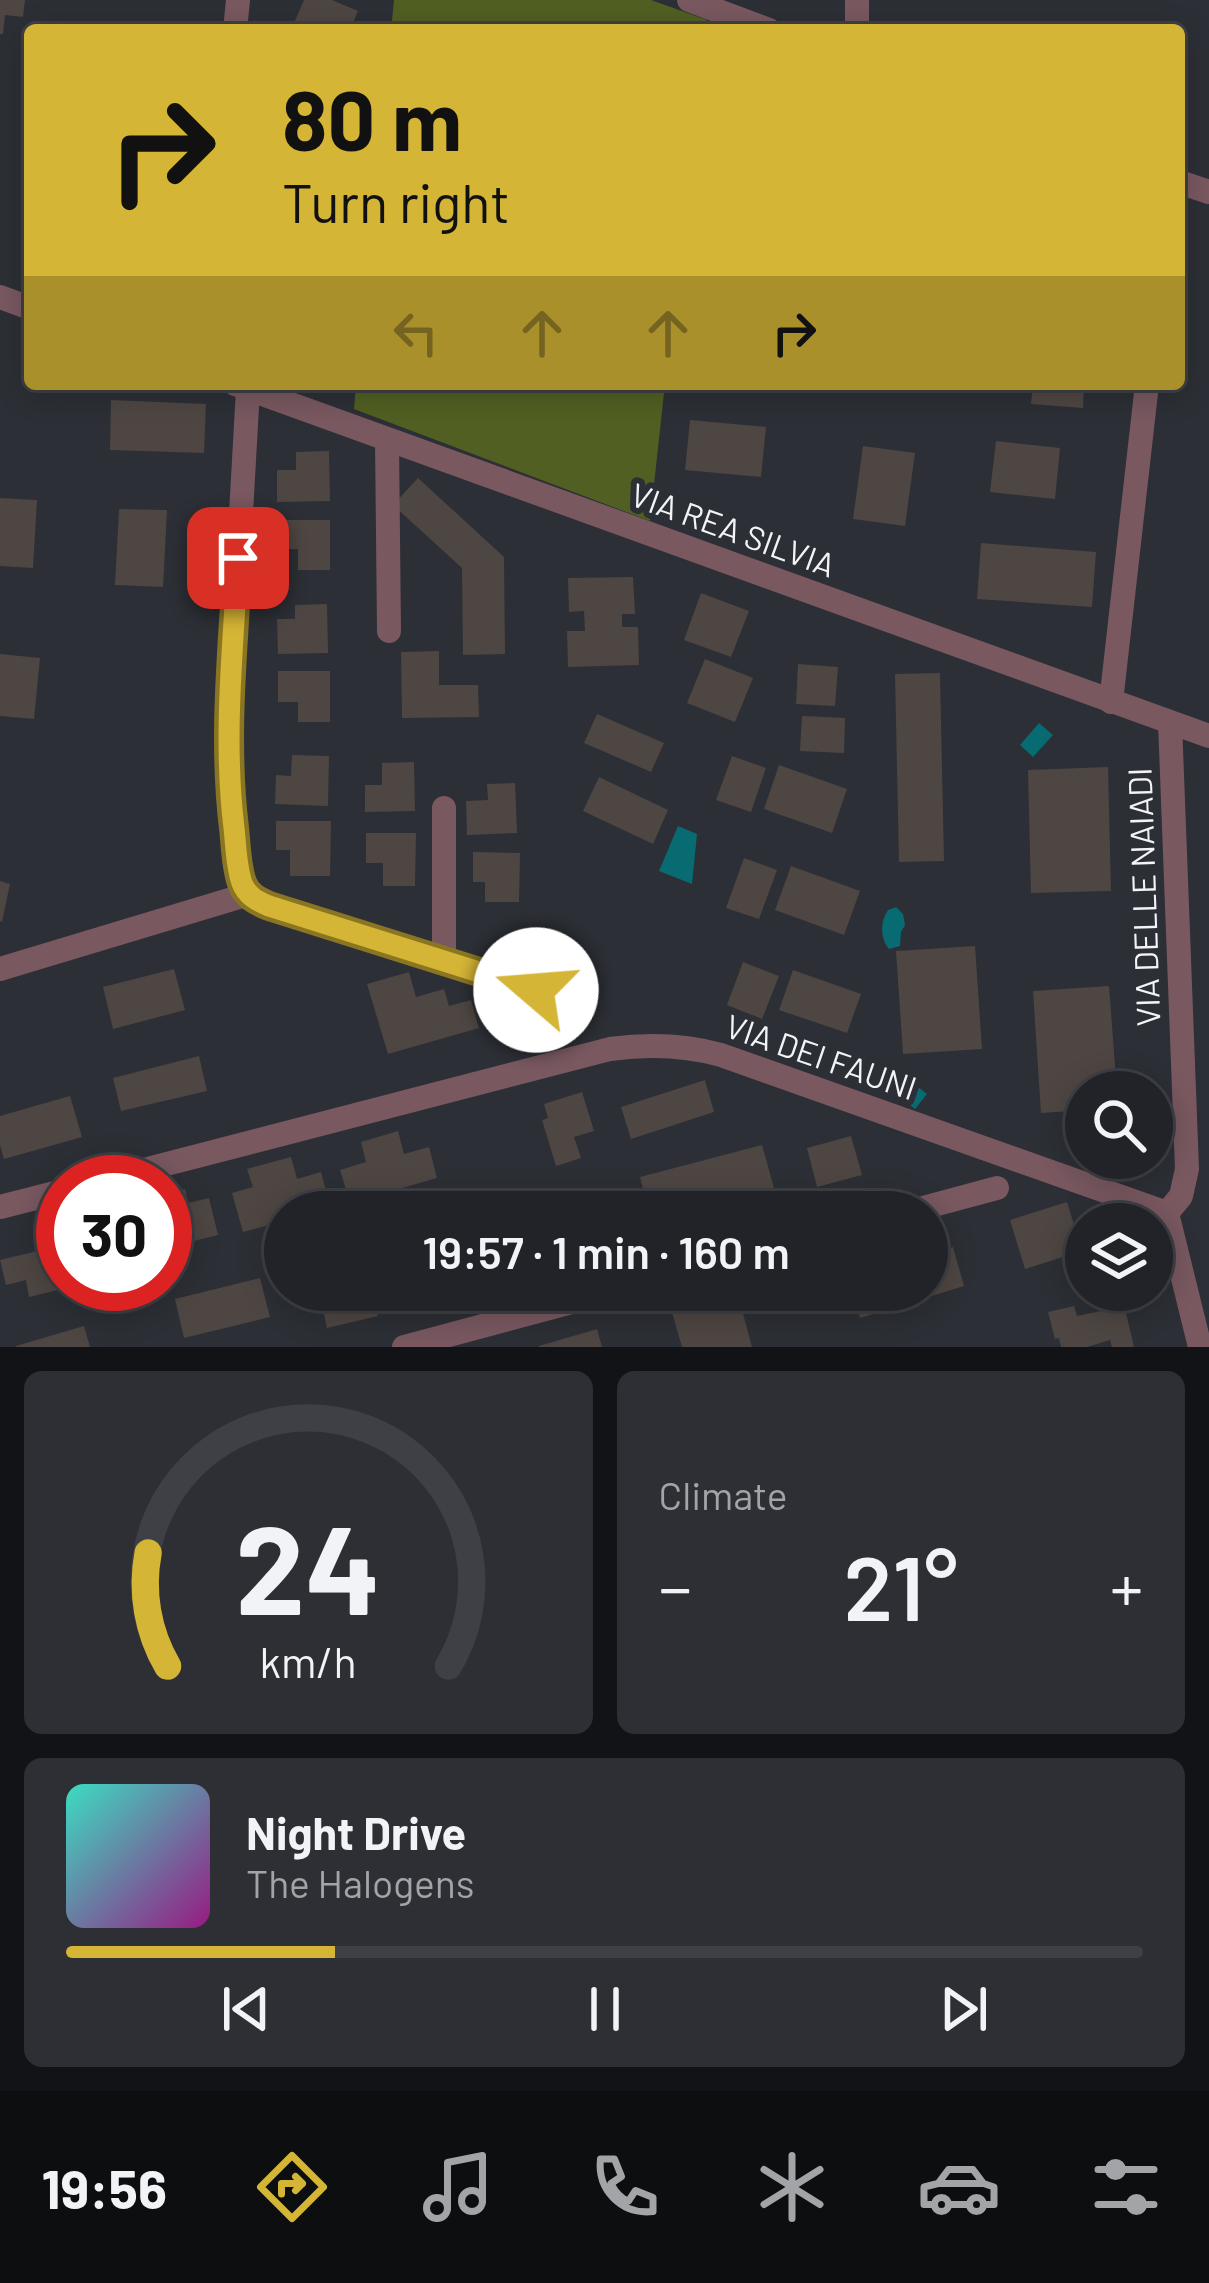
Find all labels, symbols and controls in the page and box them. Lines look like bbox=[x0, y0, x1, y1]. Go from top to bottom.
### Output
text: 80 m bbox=[282, 67, 462, 168]
icon: right bbox=[84, 72, 240, 228]
text: Turn right bbox=[282, 169, 510, 234]
icon: left bbox=[383, 300, 449, 366]
icon: ahead bbox=[509, 300, 575, 366]
icon: ahead bbox=[635, 300, 701, 366]
icon: right bbox=[761, 300, 827, 366]
street label: VIA REA SILVIA bbox=[625, 473, 841, 585]
pin bbox=[187, 507, 289, 609]
icon: arrive bbox=[205, 525, 271, 591]
street label: VIA DELLE NAIADI bbox=[1118, 767, 1168, 1027]
position arrow bbox=[473, 927, 599, 1053]
street label: VIA DEI FAUNI bbox=[721, 1005, 922, 1107]
map controls bbox=[1065, 1071, 1173, 1311]
button: search bbox=[1065, 1071, 1173, 1179]
speed limit sign: 30 bbox=[36, 1155, 192, 1311]
button: layers bbox=[1065, 1203, 1173, 1311]
text: 19:57 · 1 min · 160 m bbox=[422, 1224, 790, 1278]
text: Climate bbox=[659, 1471, 788, 1518]
text: 24 bbox=[236, 1490, 381, 1640]
text: 21° bbox=[843, 1531, 958, 1639]
text: − bbox=[659, 1546, 692, 1625]
text: + bbox=[1110, 1546, 1143, 1625]
text: km/h bbox=[260, 1634, 357, 1686]
text: Night Drive bbox=[246, 1805, 466, 1859]
text: The Halogens bbox=[246, 1859, 475, 1906]
icon: previous bbox=[213, 1976, 279, 2042]
icon: pause bbox=[572, 1976, 638, 2042]
icon: next bbox=[931, 1976, 997, 2042]
icon: directions bbox=[250, 2145, 334, 2229]
icon: music bbox=[416, 2145, 500, 2229]
icon: phone bbox=[583, 2145, 667, 2229]
icon: climate bbox=[750, 2145, 834, 2229]
icon: car bbox=[917, 2145, 1001, 2229]
icon: filters bbox=[1084, 2145, 1168, 2229]
text: 19:56 bbox=[41, 2155, 167, 2220]

